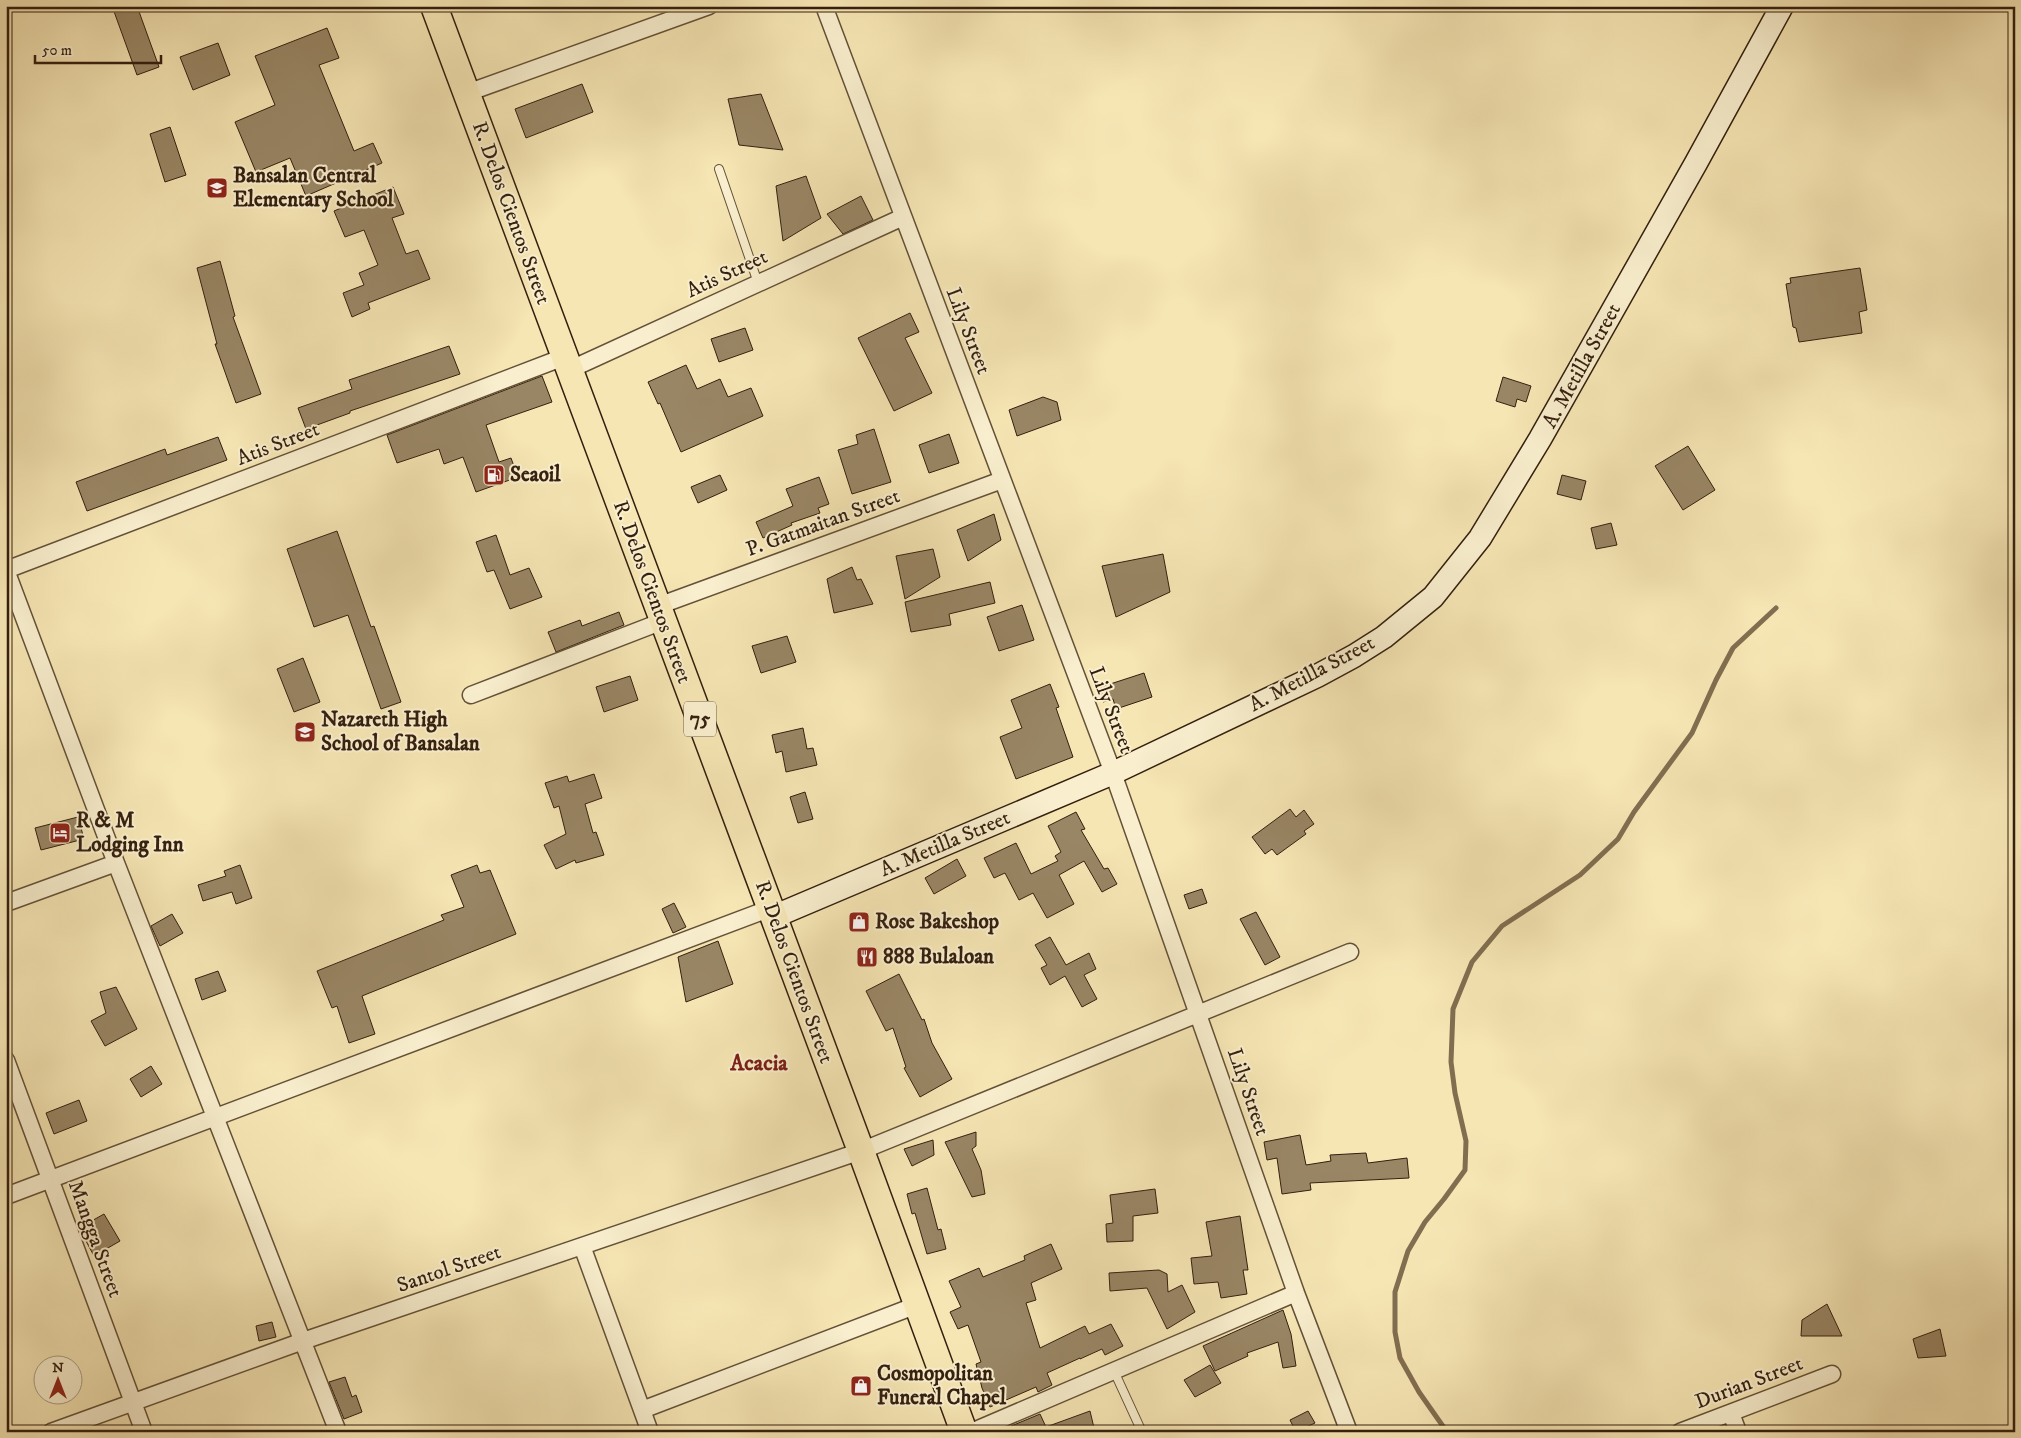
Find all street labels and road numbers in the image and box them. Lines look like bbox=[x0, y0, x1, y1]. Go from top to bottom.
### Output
street label: R. Delos Cientos Street bbox=[466, 118, 556, 308]
street label: Atis Street bbox=[682, 244, 772, 304]
street label: Lily Street bbox=[940, 284, 996, 378]
street label: A. Metilla Street bbox=[1537, 299, 1627, 433]
street label: Atis Street bbox=[233, 416, 323, 472]
street label: P. Gatmaitan Street bbox=[743, 483, 904, 563]
street label: R. Delos Cientos Street bbox=[607, 497, 697, 687]
street label: A. Metilla Street bbox=[1245, 630, 1380, 718]
street label: Lily Street bbox=[1083, 663, 1139, 757]
road number: 75 bbox=[684, 702, 716, 736]
street label: A. Metilla Street bbox=[876, 805, 1014, 883]
street label: R. Delos Cientos Street bbox=[749, 877, 839, 1067]
street label: Lily Street bbox=[1221, 1045, 1275, 1139]
street label: Mangga Street bbox=[62, 1177, 128, 1301]
street label: Santol Street bbox=[394, 1239, 505, 1299]
street label: Durian Street bbox=[1692, 1351, 1807, 1415]

